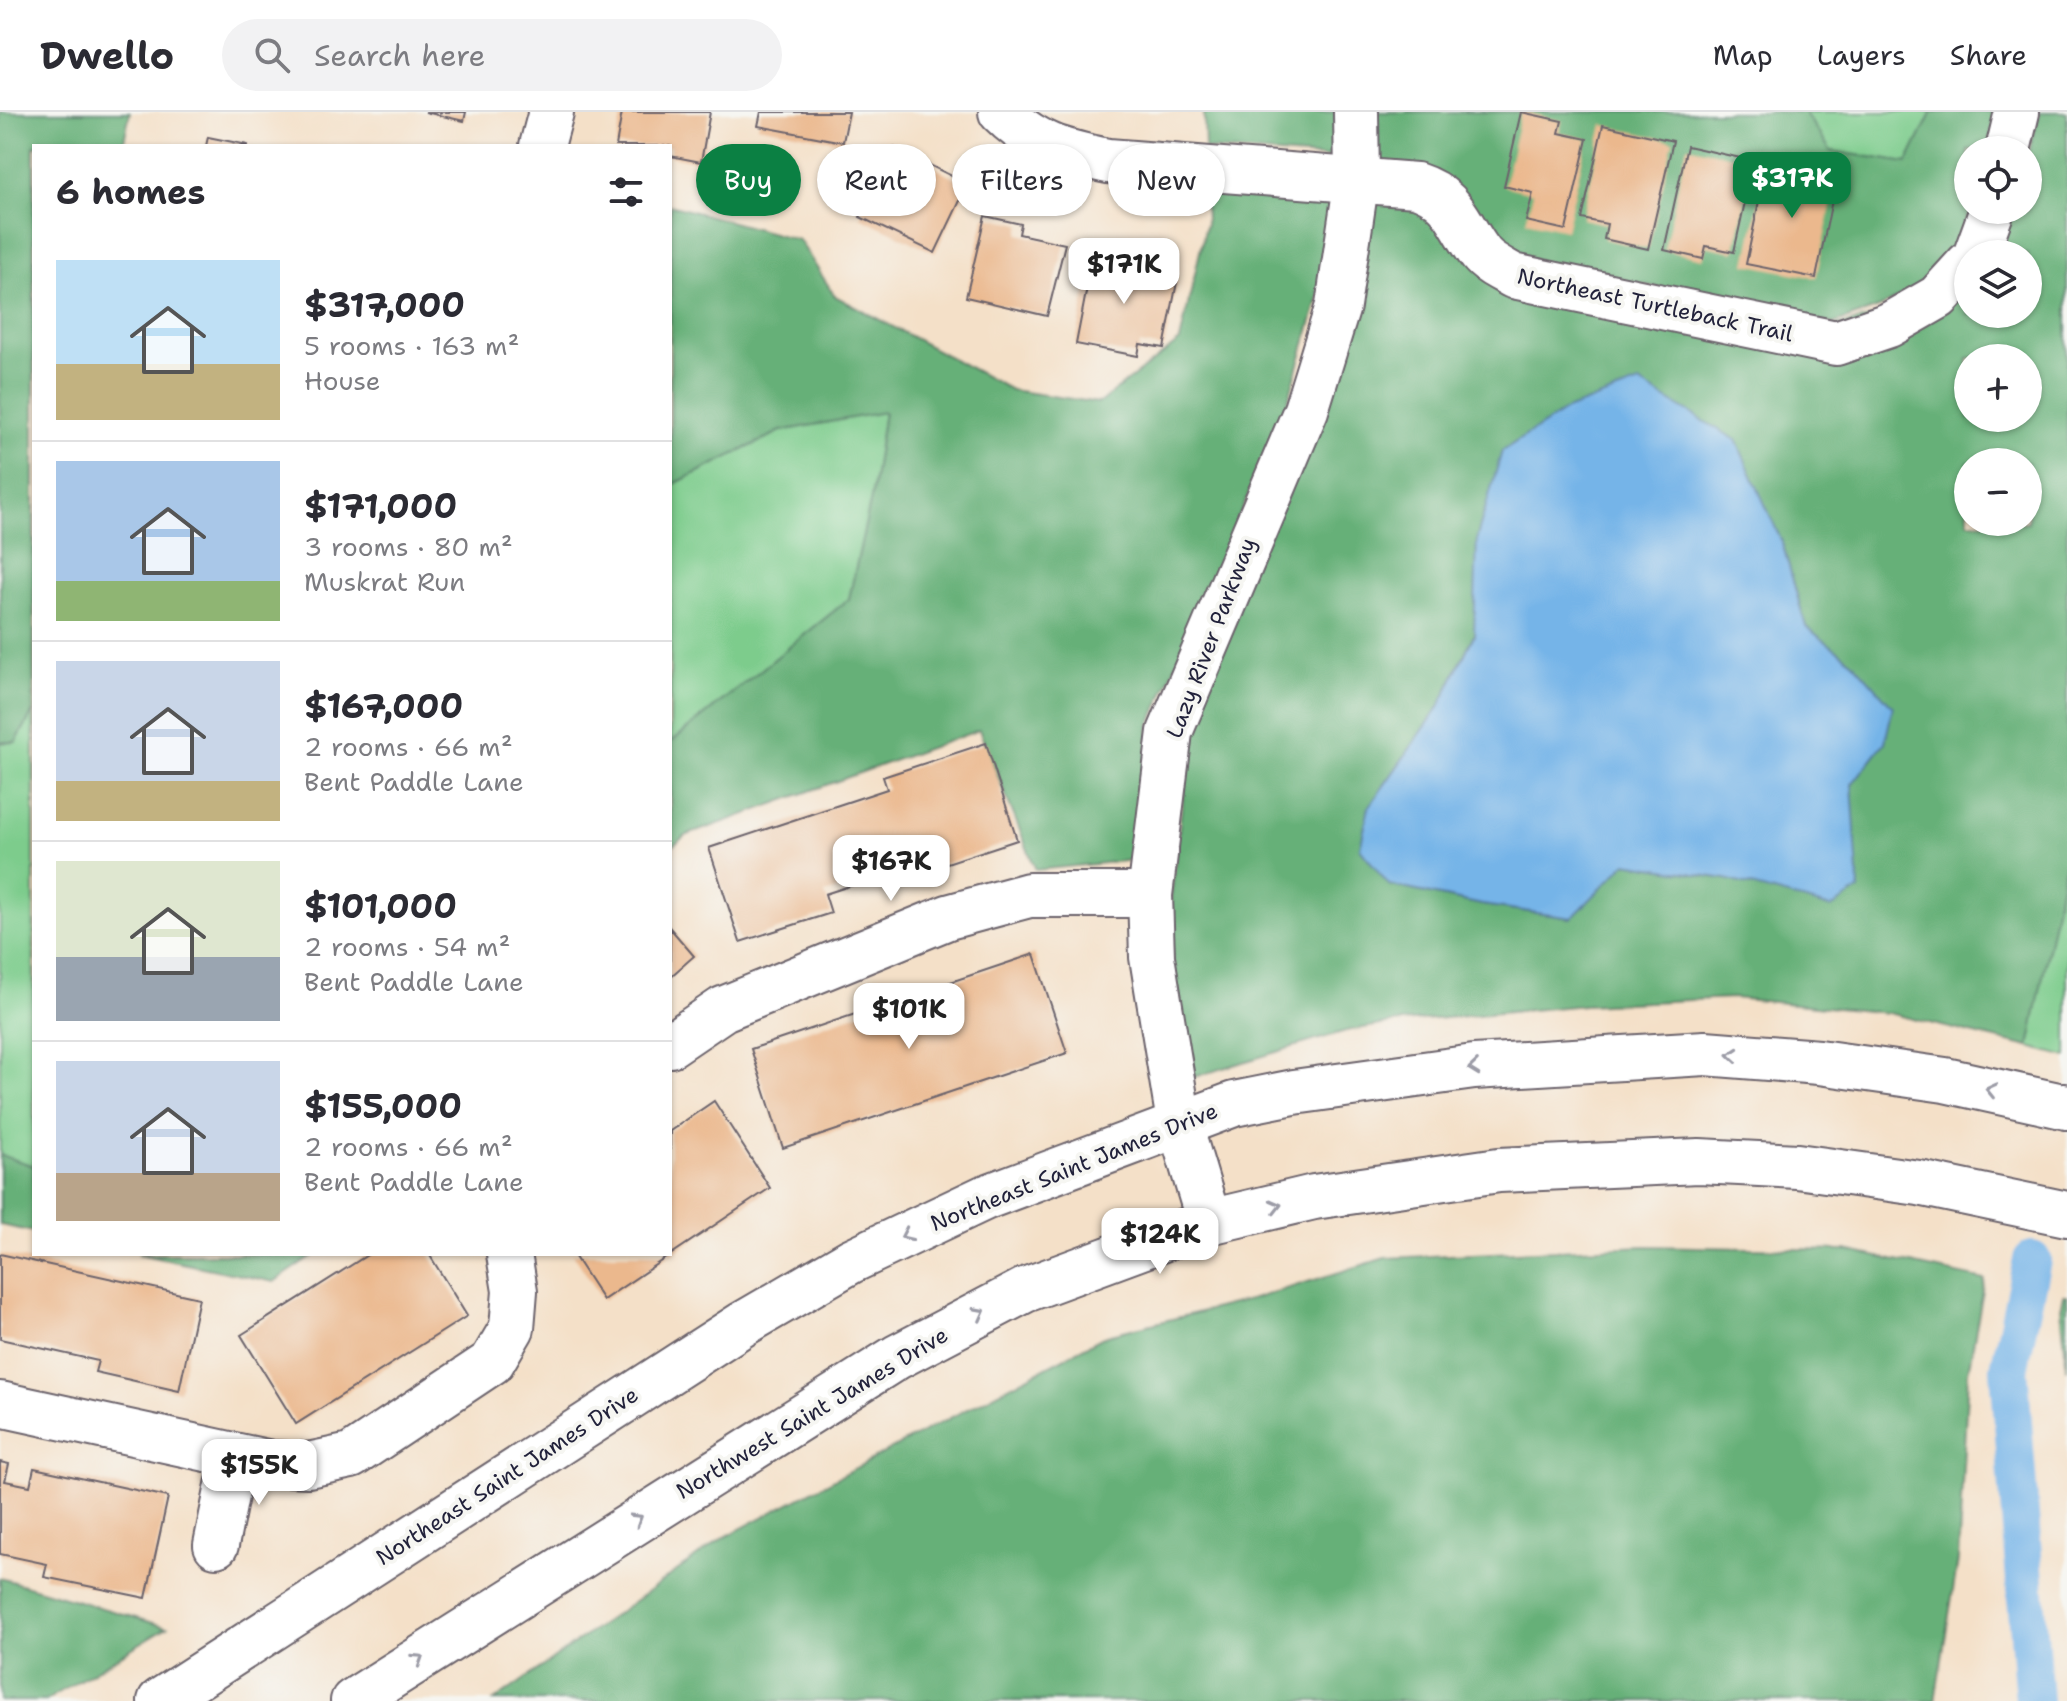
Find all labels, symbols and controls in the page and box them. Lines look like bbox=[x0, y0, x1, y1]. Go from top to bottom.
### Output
search box bbox=[222, 19, 782, 91]
text: Dwello bbox=[40, 30, 174, 81]
icon: search bbox=[250, 33, 294, 77]
text: Search here bbox=[314, 35, 486, 76]
text: Map bbox=[1713, 36, 1773, 74]
text: Layers bbox=[1817, 36, 1906, 74]
text: Share bbox=[1950, 36, 2027, 74]
map controls bbox=[1954, 136, 2042, 536]
button: locate bbox=[1954, 136, 2042, 224]
chip: Buy bbox=[696, 144, 801, 216]
chip: Rent bbox=[817, 144, 936, 216]
chip: Filters bbox=[952, 144, 1092, 216]
chip: New bbox=[1108, 144, 1225, 216]
pin: $317K bbox=[1736, 152, 1848, 220]
text: $317K bbox=[1751, 160, 1833, 195]
text: 6 homes bbox=[56, 169, 205, 215]
icon: filters bbox=[604, 170, 648, 214]
pin: $171K bbox=[1068, 238, 1180, 306]
button: layers bbox=[1954, 240, 2042, 328]
text: $171K bbox=[1086, 246, 1162, 281]
street label: Northeast Turtleback Trail bbox=[1514, 262, 1796, 348]
text: $317,000 bbox=[304, 282, 465, 328]
icon: home bbox=[120, 292, 216, 388]
text: 5 rooms · 163 m² bbox=[304, 328, 519, 363]
button: + bbox=[1954, 344, 2042, 432]
text: House bbox=[304, 363, 380, 398]
button: − bbox=[1954, 448, 2042, 536]
text: $171,000 bbox=[304, 483, 457, 529]
icon: home bbox=[120, 493, 216, 589]
text: 3 rooms · 80 m² bbox=[304, 529, 513, 564]
street label: Lazy River Parkway bbox=[1159, 534, 1263, 742]
text: Muskrat Run bbox=[304, 564, 465, 599]
text: $167,000 bbox=[304, 683, 463, 729]
icon: home bbox=[120, 693, 216, 789]
text: 2 rooms · 66 m² bbox=[304, 729, 513, 764]
text: Bent Paddle Lane bbox=[304, 764, 524, 799]
pin: $167K bbox=[835, 835, 947, 903]
text: $167K bbox=[851, 843, 931, 878]
text: $101,000 bbox=[304, 883, 457, 929]
icon: home bbox=[120, 893, 216, 989]
text: 2 rooms · 54 m² bbox=[304, 929, 510, 964]
text: Bent Paddle Lane bbox=[304, 964, 524, 999]
pin: $101K bbox=[853, 983, 965, 1051]
text: $101K bbox=[871, 991, 947, 1026]
one-way arrow bbox=[1727, 1047, 1740, 1064]
one-way arrow bbox=[1467, 1059, 1480, 1076]
one-way arrow bbox=[1985, 1082, 1998, 1099]
text: $155,000 bbox=[304, 1083, 462, 1129]
icon: home bbox=[120, 1093, 216, 1189]
street label: Northeast Saint James Drive bbox=[926, 1096, 1222, 1238]
text: 2 rooms · 66 m² bbox=[304, 1129, 513, 1164]
text: Bent Paddle Lane bbox=[304, 1164, 524, 1199]
one-way arrow bbox=[1269, 1198, 1283, 1215]
pin: $124K bbox=[1104, 1208, 1216, 1276]
text: $124K bbox=[1119, 1216, 1201, 1251]
one-way arrow bbox=[900, 1225, 915, 1240]
one-way arrow bbox=[972, 1308, 987, 1323]
street label: Northwest Saint James Drive bbox=[671, 1320, 953, 1506]
street label: Northeast Saint James Drive bbox=[370, 1380, 644, 1572]
pin: $155K bbox=[203, 1439, 315, 1507]
text: $155K bbox=[220, 1447, 298, 1482]
one-way arrow bbox=[629, 1513, 643, 1528]
one-way arrow bbox=[409, 1653, 424, 1668]

